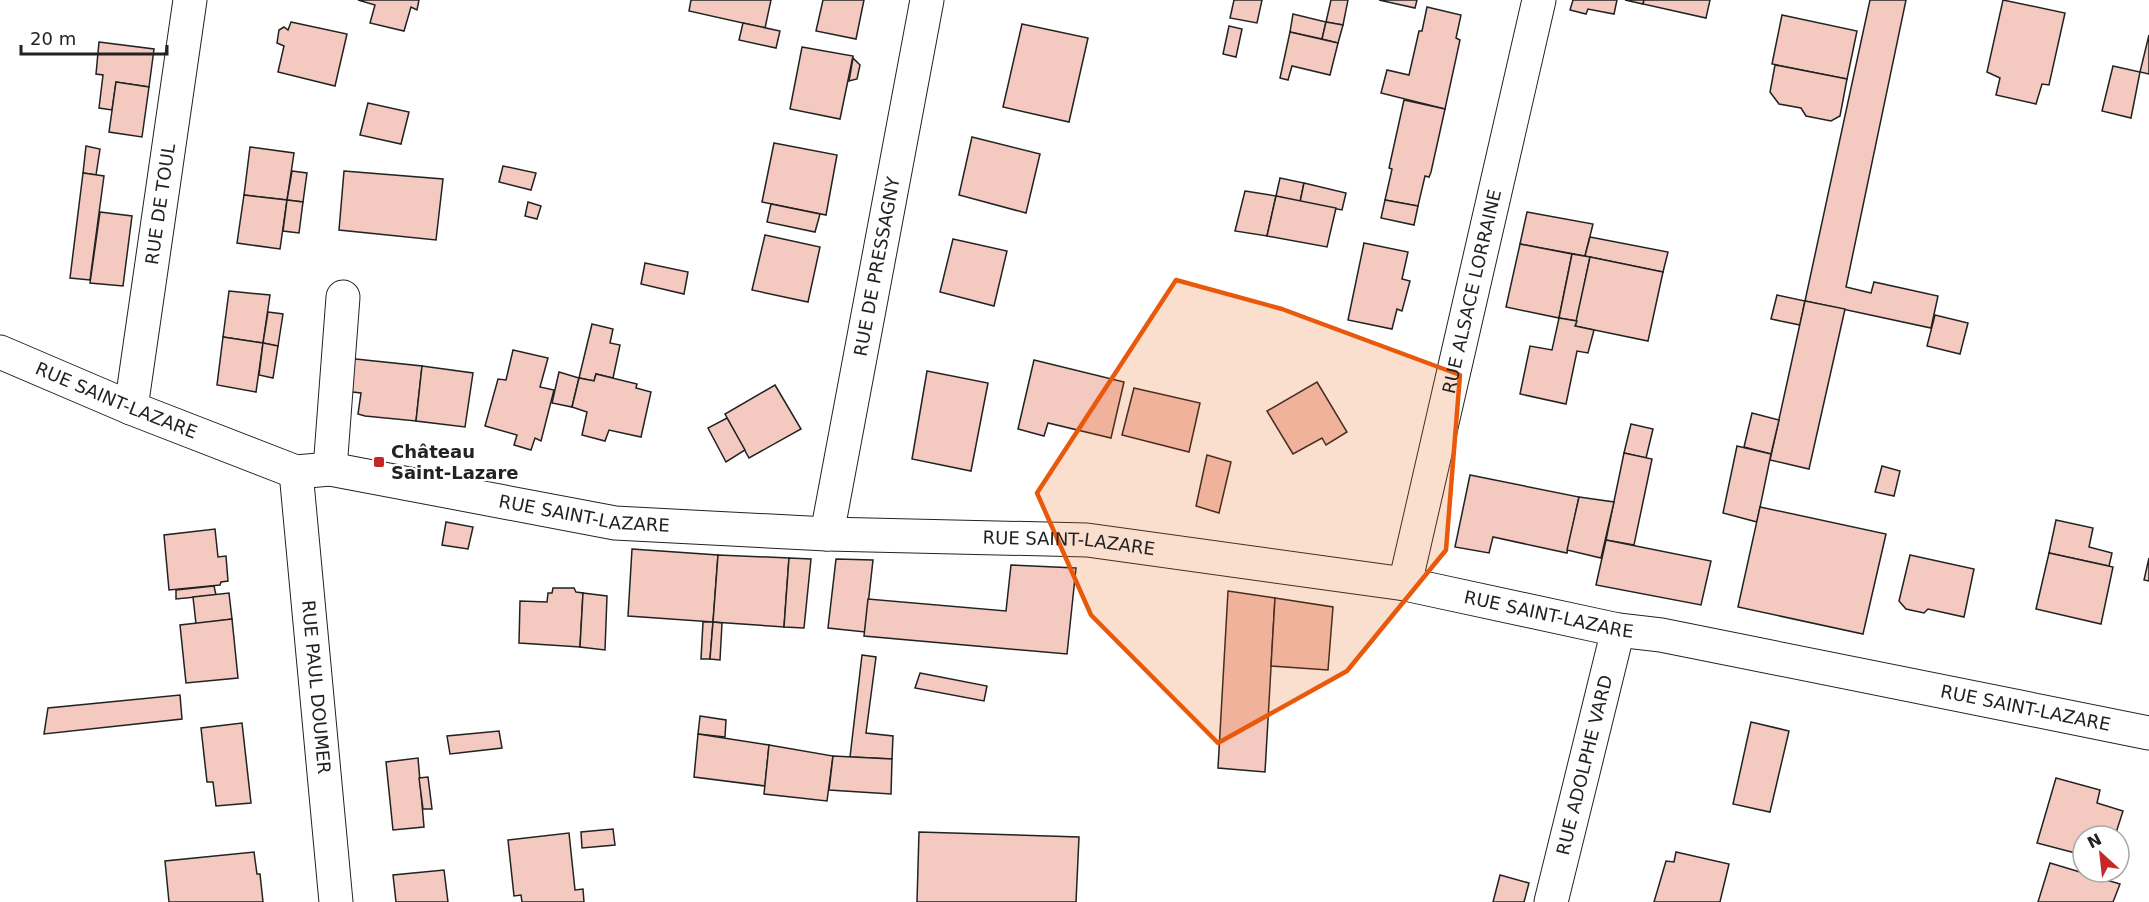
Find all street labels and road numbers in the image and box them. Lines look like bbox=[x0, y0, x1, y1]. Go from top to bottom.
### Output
street label: RUE DE TOUL bbox=[141, 142, 179, 266]
street label: RUE DE PRESSAGNY bbox=[849, 174, 904, 358]
street label: RUE ALSACE LORRAINE bbox=[1438, 187, 1505, 396]
street label: RUE SAINT-LAZARE bbox=[32, 357, 200, 443]
street label: RUE SAINT-LAZARE bbox=[497, 490, 670, 536]
street label: RUE SAINT-LAZARE bbox=[982, 527, 1156, 559]
street label: RUE SAINT-LAZARE bbox=[1462, 586, 1635, 642]
street label: RUE PAUL DOUMER bbox=[298, 599, 335, 775]
street label: RUE ADOLPHE VARD bbox=[1552, 673, 1617, 857]
street label: RUE SAINT-LAZARE bbox=[1939, 680, 2112, 735]

